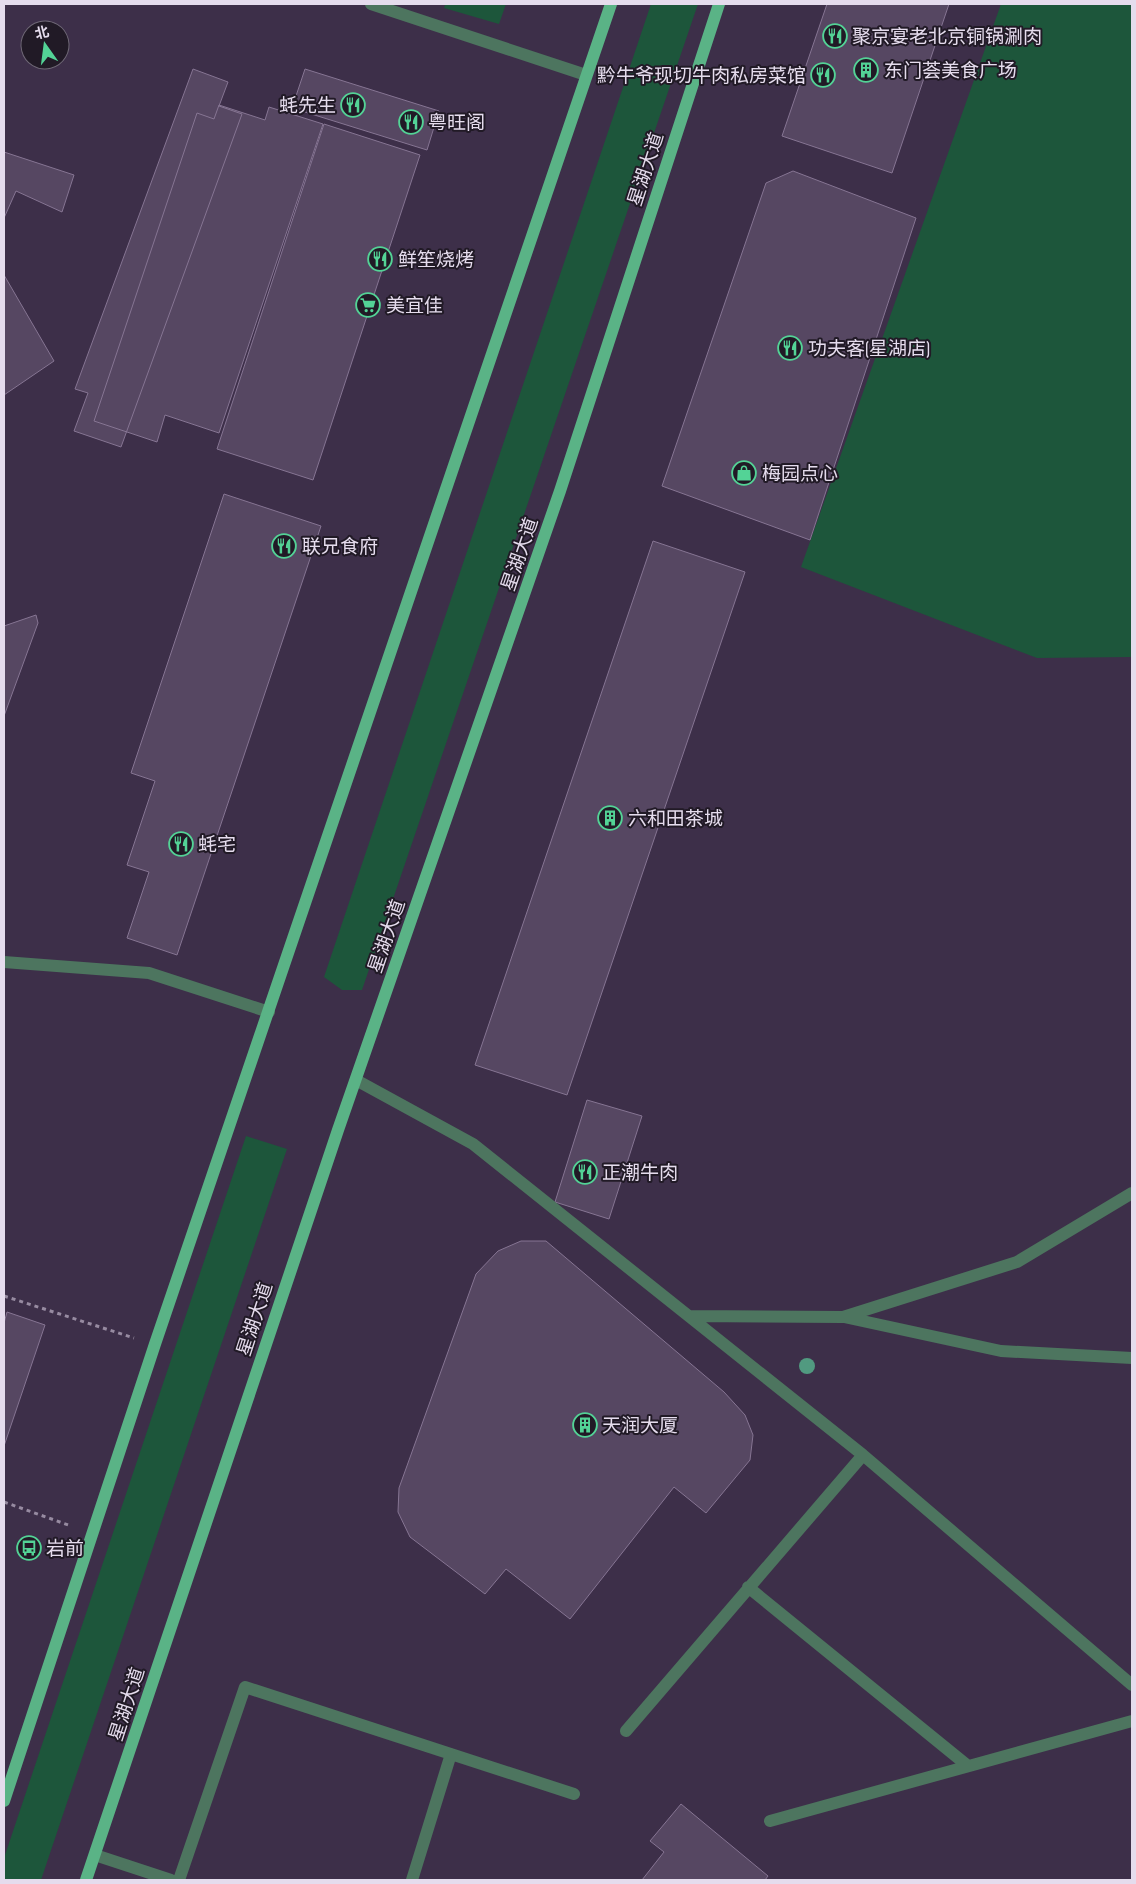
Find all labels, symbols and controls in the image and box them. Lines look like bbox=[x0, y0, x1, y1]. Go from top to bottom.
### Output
north arrow bbox=[20, 20, 70, 70]
text: 北 bbox=[33, 23, 51, 43]
restaurant icon: 聚京宴老北京铜锅涮肉 bbox=[822, 23, 848, 49]
place label: 聚京宴老北京铜锅涮肉 bbox=[852, 26, 1042, 49]
building icon: 东门荟美食广场 bbox=[853, 57, 879, 83]
place label: 东门荟美食广场 bbox=[884, 60, 1017, 83]
restaurant icon: 黔牛爷现切牛肉私房菜馆 bbox=[810, 62, 836, 88]
place label: 黔牛爷现切牛肉私房菜馆 bbox=[597, 65, 806, 88]
restaurant icon: 蚝先生 bbox=[340, 92, 366, 118]
place label: 蚝先生 bbox=[279, 95, 336, 118]
restaurant icon: 粤旺阁 bbox=[398, 109, 424, 135]
place label: 粤旺阁 bbox=[428, 112, 485, 135]
street label: 星湖大道 bbox=[624, 130, 669, 209]
restaurant icon: 鲜笙烧烤 bbox=[367, 246, 393, 272]
place label: 鲜笙烧烤 bbox=[398, 249, 474, 272]
supermarket icon: 美宜佳 bbox=[355, 292, 381, 318]
place label: 美宜佳 bbox=[386, 295, 443, 318]
restaurant icon: 功夫客(星湖店) bbox=[777, 335, 803, 361]
place label: 功夫客(星湖店) bbox=[808, 338, 930, 361]
shop icon: 梅园点心 bbox=[731, 460, 757, 486]
place label: 梅园点心 bbox=[762, 463, 838, 486]
street label: 星湖大道 bbox=[497, 515, 544, 594]
restaurant icon: 联兄食府 bbox=[271, 533, 297, 559]
place label: 联兄食府 bbox=[302, 536, 378, 559]
building icon: 六和田茶城 bbox=[597, 805, 623, 831]
place label: 六和田茶城 bbox=[628, 808, 723, 831]
restaurant icon: 蚝宅 bbox=[168, 831, 194, 857]
place label: 蚝宅 bbox=[198, 834, 236, 857]
street label: 星湖大道 bbox=[364, 897, 411, 976]
restaurant icon: 正潮牛肉 bbox=[572, 1159, 598, 1185]
place label: 正潮牛肉 bbox=[602, 1162, 678, 1185]
street label: 星湖大道 bbox=[233, 1280, 278, 1359]
building icon: 天润大厦 bbox=[572, 1412, 598, 1438]
place label: 天润大厦 bbox=[602, 1415, 678, 1438]
bus stop icon: 岩前 bbox=[16, 1535, 42, 1561]
place label: 岩前 bbox=[46, 1538, 84, 1561]
street label: 星湖大道 bbox=[105, 1665, 150, 1744]

